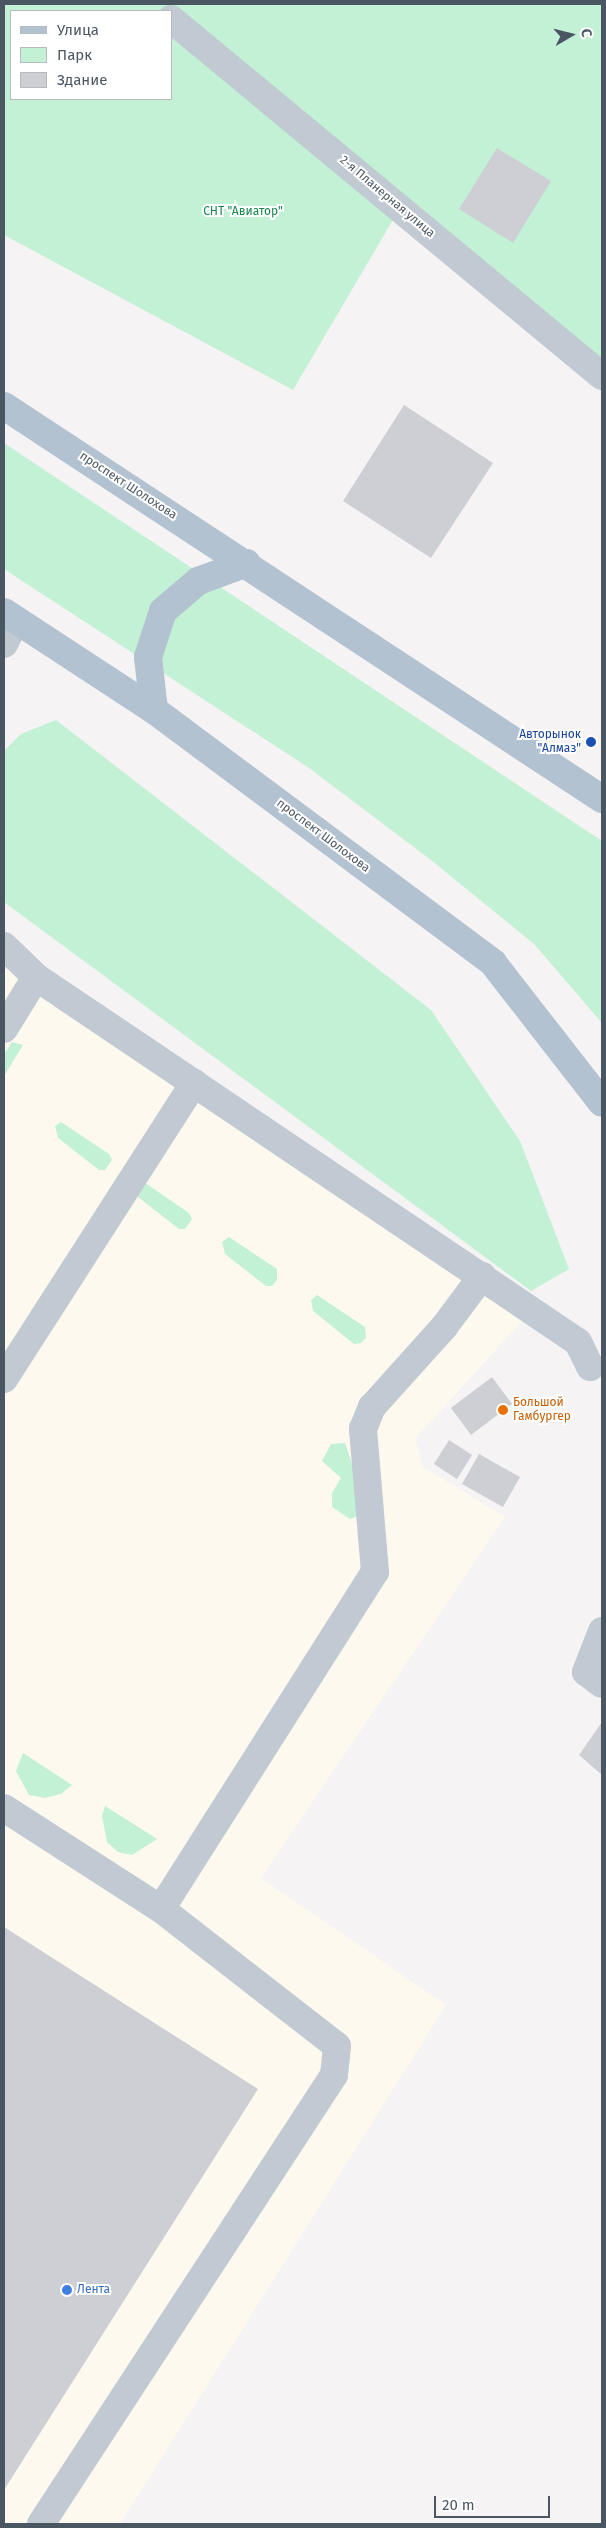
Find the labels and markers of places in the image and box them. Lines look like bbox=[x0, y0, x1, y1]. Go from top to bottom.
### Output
place label: Авторынок "Алмаз" bbox=[519, 728, 581, 756]
marker: Авторынок "Алмаз" bbox=[585, 736, 597, 748]
place label: Большой Гамбургер bbox=[513, 1396, 571, 1424]
marker: Большой Гамбургер bbox=[497, 1404, 509, 1416]
place label: Лента bbox=[77, 2283, 110, 2297]
marker: Лента bbox=[61, 2284, 73, 2296]

